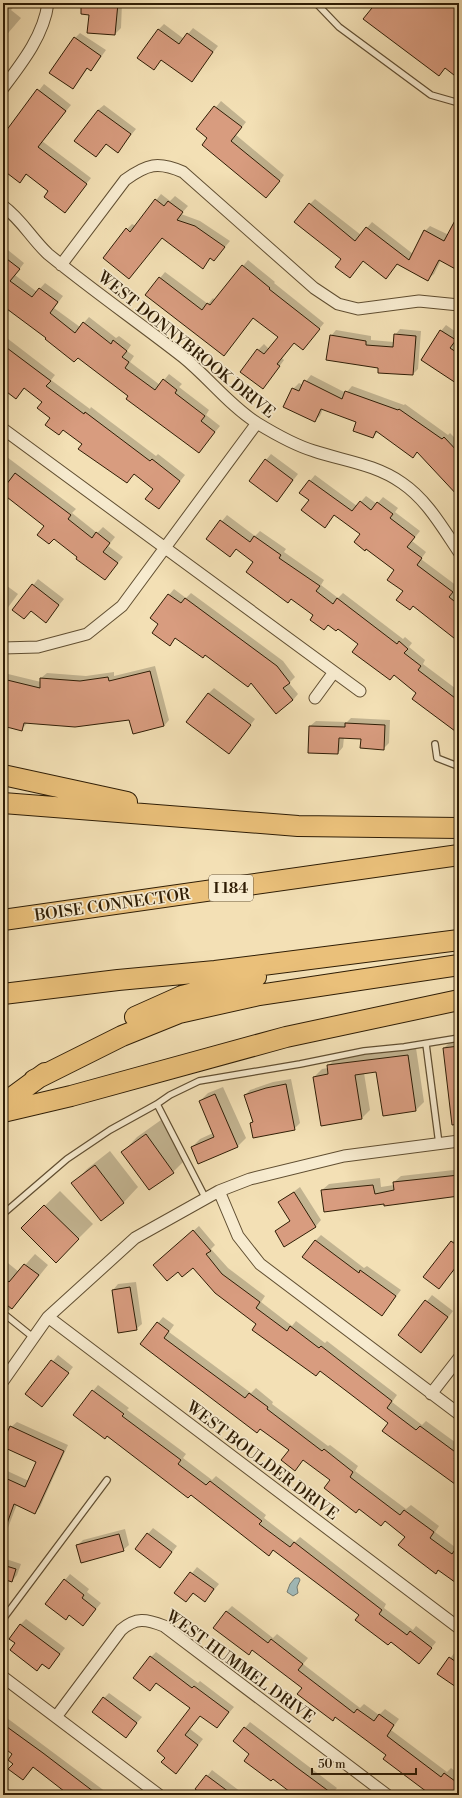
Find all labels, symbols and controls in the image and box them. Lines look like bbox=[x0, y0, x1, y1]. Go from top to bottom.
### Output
street label: WEST DONNYBROOK DRIVE bbox=[93, 266, 279, 423]
road number: I 184 bbox=[209, 875, 253, 901]
street label: BOISE CONNECTOR bbox=[32, 884, 192, 926]
street label: WEST BOULDER DRIVE bbox=[182, 1397, 342, 1524]
street label: WEST HUMMEL DRIVE bbox=[161, 1605, 319, 1728]
scale bar bbox=[312, 1750, 416, 1776]
text: 50 m bbox=[318, 1757, 346, 1772]

